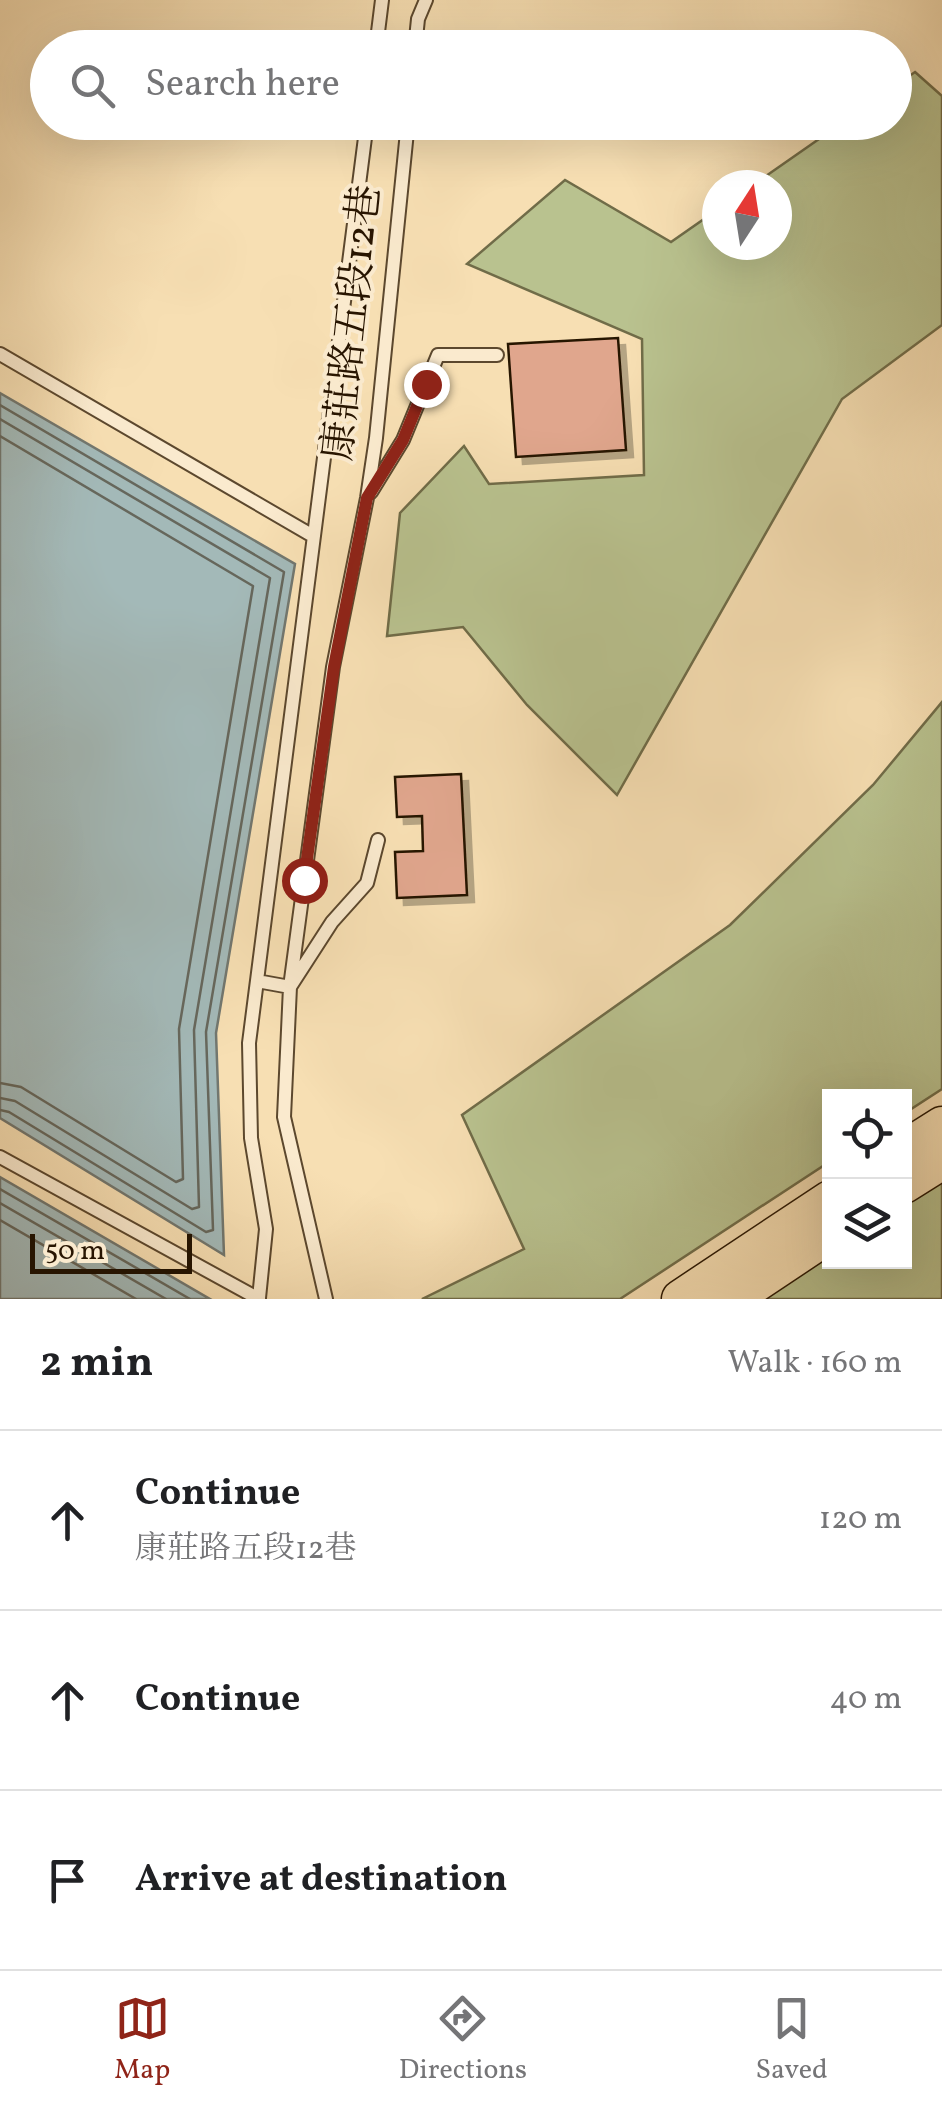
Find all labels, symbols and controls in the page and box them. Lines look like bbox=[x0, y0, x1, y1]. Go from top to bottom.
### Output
search box bbox=[30, 30, 912, 140]
icon: search bbox=[65, 58, 120, 113]
text: Search here bbox=[145, 59, 340, 112]
north arrow bbox=[702, 170, 792, 260]
street label: 康莊路五段12巷 bbox=[312, 182, 396, 464]
route end bbox=[404, 362, 450, 408]
route start bbox=[282, 858, 328, 904]
map controls bbox=[822, 1089, 912, 1269]
button: locate bbox=[822, 1089, 912, 1179]
button: layers bbox=[822, 1179, 912, 1269]
scale bar bbox=[30, 1229, 192, 1274]
text: 50 m bbox=[45, 1232, 105, 1271]
text: 2 min bbox=[40, 1335, 153, 1394]
text: Walk · 160 m bbox=[728, 1342, 902, 1386]
text: Continue bbox=[135, 1468, 300, 1521]
icon: ahead bbox=[40, 1493, 95, 1548]
text: 120 m bbox=[819, 1498, 902, 1542]
text: 康莊路五段12巷 bbox=[135, 1528, 357, 1572]
icon: ahead bbox=[40, 1673, 95, 1728]
text: Continue bbox=[135, 1674, 300, 1727]
text: 40 m bbox=[830, 1678, 902, 1722]
icon: arrive bbox=[40, 1853, 95, 1908]
text: Arrive at destination bbox=[135, 1854, 508, 1907]
tab: Map bbox=[114, 1991, 170, 2090]
tab: Directions bbox=[399, 1991, 527, 2090]
tab: Saved bbox=[756, 1991, 828, 2090]

